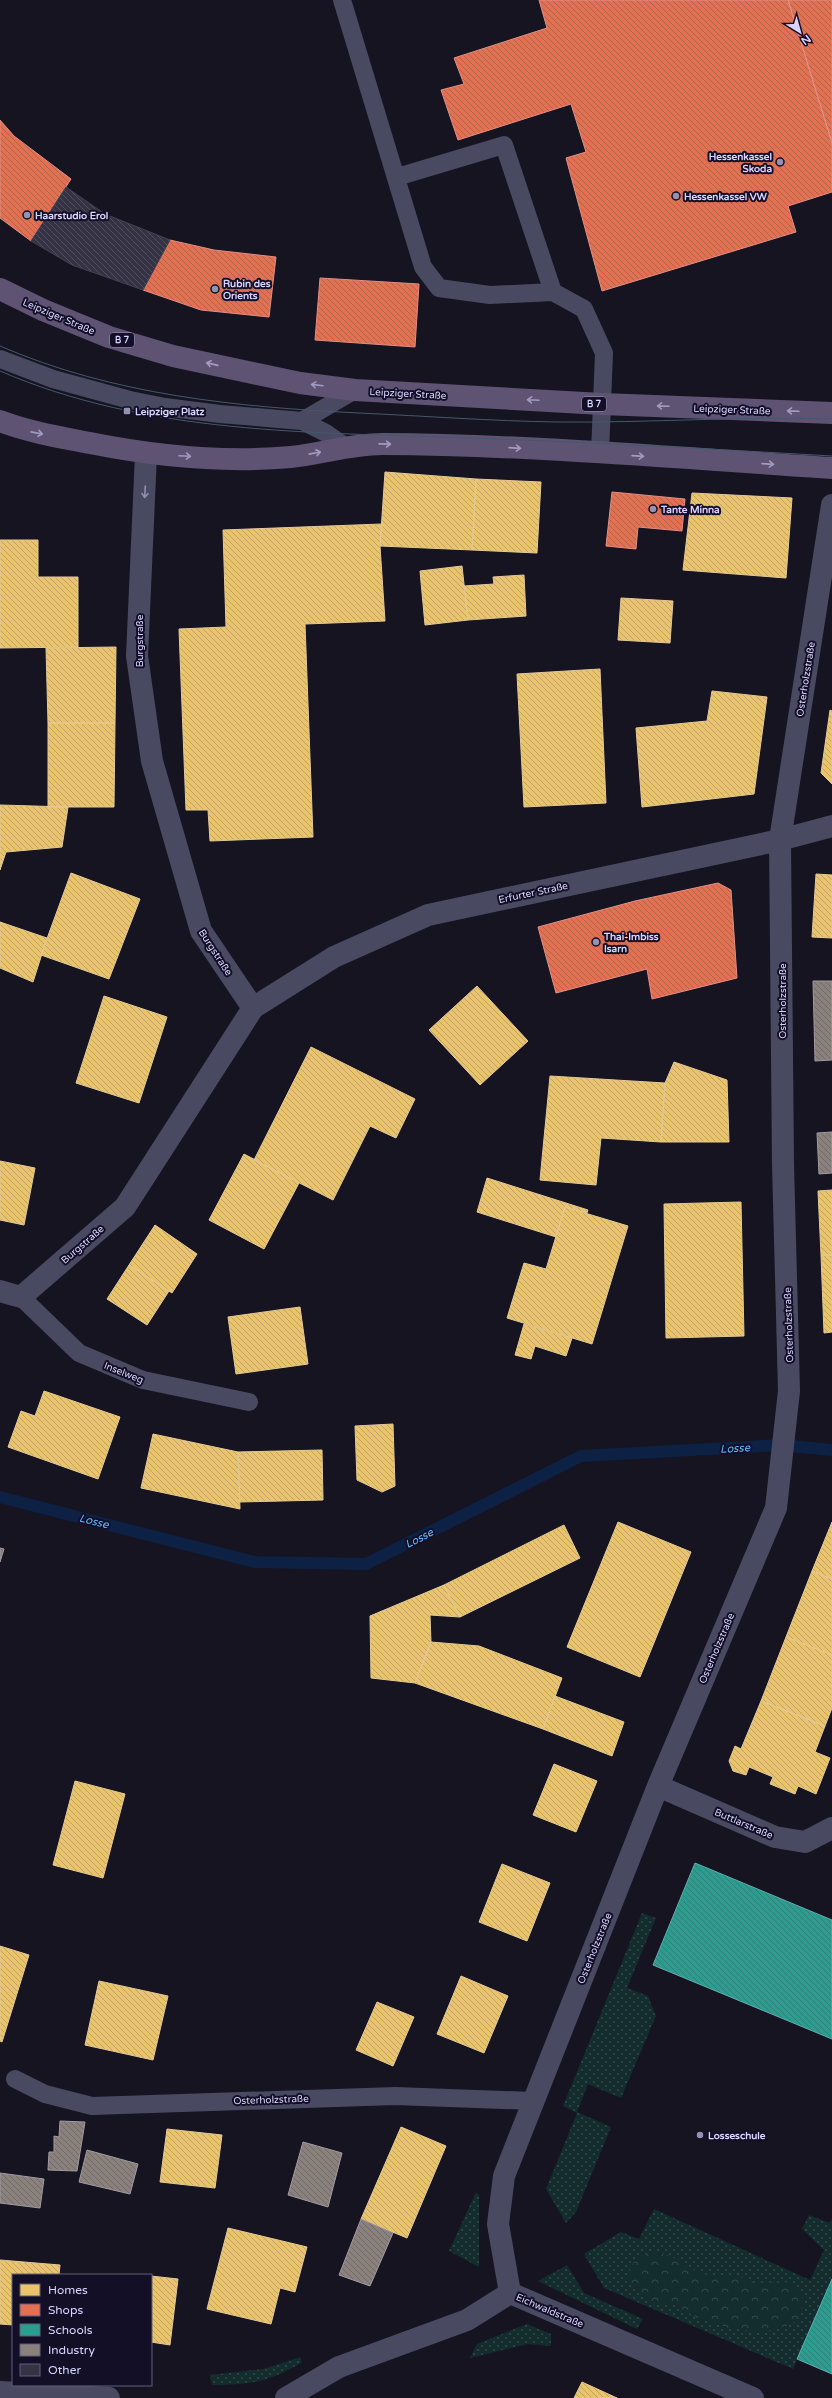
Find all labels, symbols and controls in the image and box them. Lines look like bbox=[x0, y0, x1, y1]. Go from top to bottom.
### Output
north arrow bbox=[780, 12, 820, 52]
text: N bbox=[798, 32, 813, 47]
place label: Hessenkassel Skoda bbox=[709, 151, 772, 175]
marker: Hessenkassel Skoda bbox=[775, 157, 785, 167]
marker: Hessenkassel VW bbox=[671, 191, 681, 201]
place label: Hessenkassel VW bbox=[684, 191, 768, 203]
marker: Haarstudio Erol bbox=[22, 210, 32, 220]
place label: Haarstudio Erol bbox=[35, 210, 108, 222]
place label: Rubin des Orients bbox=[223, 278, 271, 302]
marker: Rubin des Orients bbox=[210, 284, 220, 294]
street label: Leipziger Straße bbox=[21, 296, 97, 338]
road number: B 7 bbox=[110, 333, 134, 347]
one-way arrow bbox=[206, 360, 219, 368]
one-way arrow bbox=[311, 382, 324, 389]
street label: Leipziger Straße bbox=[369, 386, 447, 402]
one-way arrow bbox=[527, 397, 540, 404]
road number: B 7 bbox=[582, 397, 606, 411]
one-way arrow bbox=[657, 403, 670, 410]
street label: Leipziger Straße bbox=[693, 403, 771, 417]
marker: Leipziger Platz bbox=[122, 406, 132, 416]
place label: Leipziger Platz bbox=[135, 406, 205, 418]
one-way arrow bbox=[787, 408, 800, 415]
one-way arrow bbox=[30, 430, 43, 438]
one-way arrow bbox=[378, 440, 391, 448]
one-way arrow bbox=[508, 444, 521, 451]
one-way arrow bbox=[308, 449, 321, 457]
one-way arrow bbox=[178, 452, 191, 460]
one-way arrow bbox=[631, 452, 644, 459]
one-way arrow bbox=[761, 460, 774, 468]
one-way arrow bbox=[141, 485, 148, 498]
marker: Tante Minna bbox=[648, 504, 658, 514]
place label: Tante Minna bbox=[660, 504, 720, 516]
street label: Burgstraße bbox=[134, 614, 146, 667]
street label: Osterholzstraße bbox=[794, 641, 818, 717]
street label: Erfurter Straße bbox=[497, 880, 569, 906]
street label: Burgstraße bbox=[196, 927, 235, 978]
place label: Thai-Imbiss Isarn bbox=[603, 931, 659, 955]
marker: Thai-Imbiss Isarn bbox=[591, 937, 601, 947]
street label: Osterholzstraße bbox=[777, 963, 789, 1039]
street label: Burgstraße bbox=[59, 1223, 107, 1267]
street label: Osterholzstraße bbox=[782, 1287, 796, 1363]
street label: Inselweg bbox=[102, 1360, 145, 1386]
water label: Losse bbox=[720, 1441, 751, 1456]
water label: Losse bbox=[78, 1512, 111, 1532]
water label: Losse bbox=[403, 1526, 436, 1551]
street label: Osterholzstraße bbox=[697, 1611, 737, 1685]
street label: Buttlarstraße bbox=[713, 1806, 775, 1842]
street label: Osterholzstraße bbox=[575, 1911, 615, 1986]
street label: Osterholzstraße bbox=[233, 2093, 309, 2107]
marker: Losseschule bbox=[695, 2130, 705, 2140]
place label: Losseschule bbox=[708, 2130, 766, 2142]
legend bbox=[12, 2274, 152, 2386]
text: Homes bbox=[48, 2283, 88, 2297]
street label: Eichwaldstraße bbox=[514, 2291, 586, 2331]
text: Shops bbox=[48, 2303, 83, 2317]
text: Schools bbox=[48, 2323, 93, 2337]
text: Industry bbox=[48, 2343, 95, 2357]
text: Other bbox=[48, 2363, 81, 2377]

